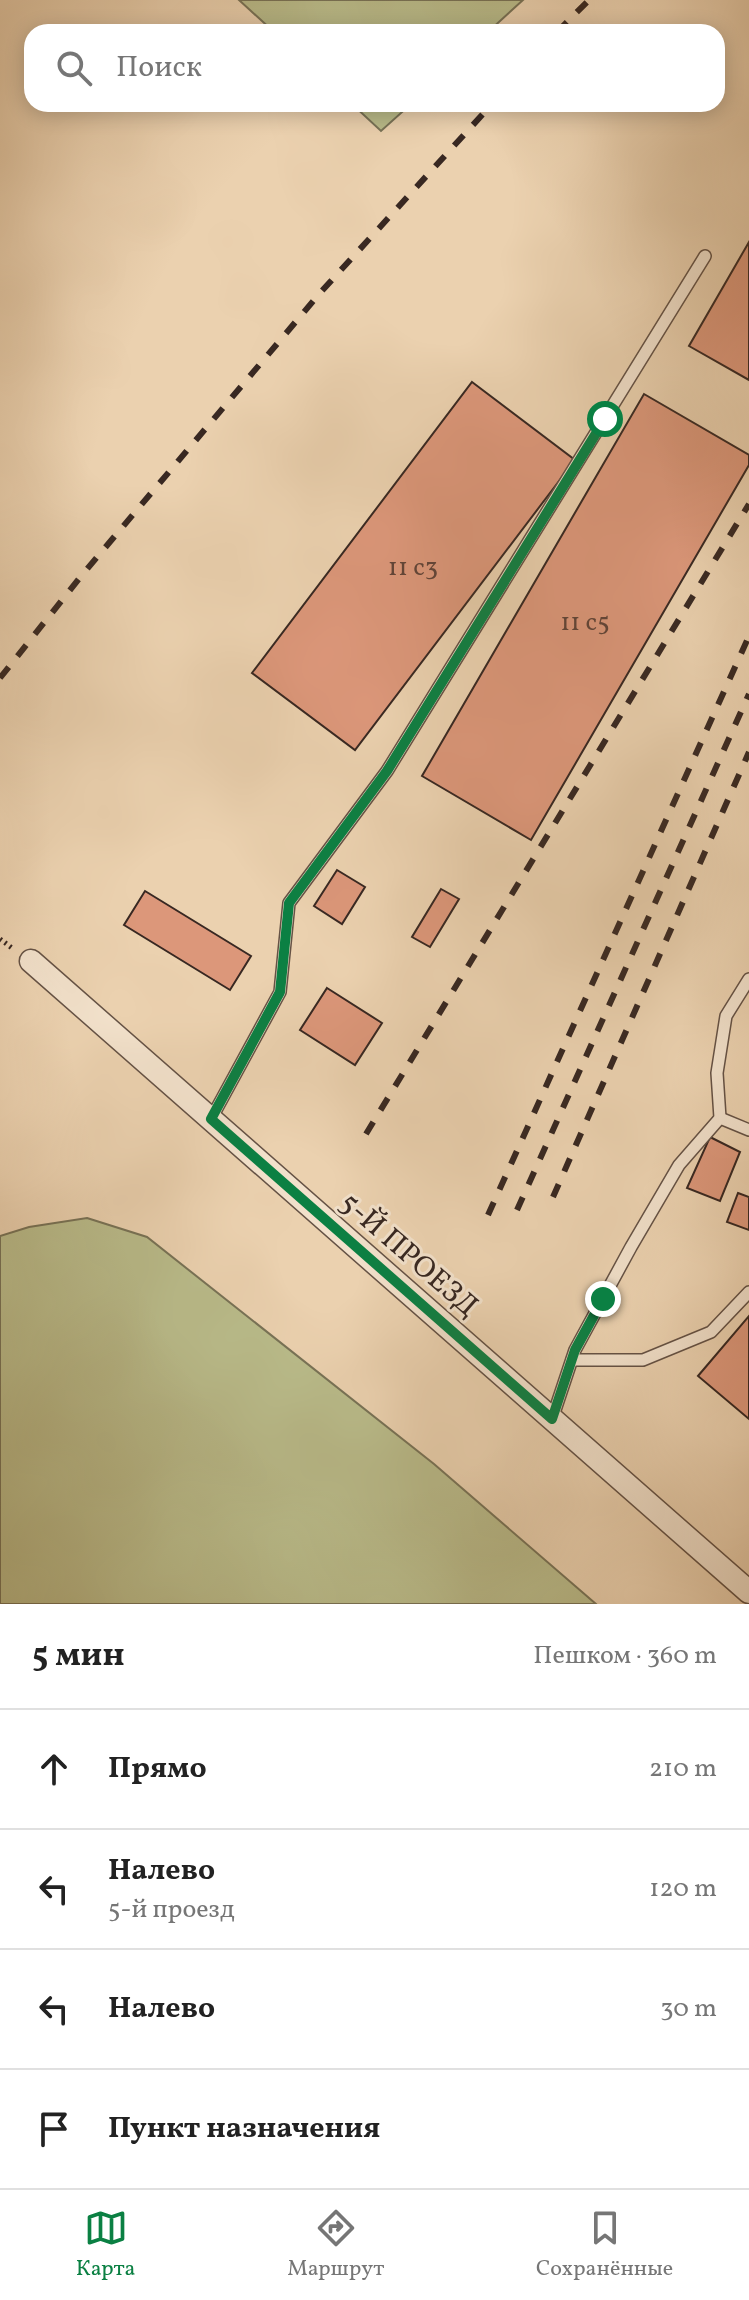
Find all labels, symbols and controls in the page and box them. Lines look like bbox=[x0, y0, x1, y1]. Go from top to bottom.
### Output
search box bbox=[24, 24, 725, 112]
icon: search bbox=[52, 46, 96, 90]
text: Поиск bbox=[116, 47, 202, 89]
route start bbox=[587, 401, 623, 437]
house number: 11 с3 bbox=[388, 550, 438, 586]
house number: 11 с5 bbox=[560, 605, 610, 641]
street label: 5-Й ПРОЕЗД bbox=[330, 1183, 487, 1328]
route end bbox=[585, 1281, 621, 1317]
text: 5 мин bbox=[32, 1633, 125, 1680]
text: Пешком · 360 m bbox=[533, 1638, 717, 1674]
icon: ahead bbox=[32, 1747, 76, 1791]
text: Прямо bbox=[108, 1748, 207, 1790]
text: 210 m bbox=[649, 1751, 717, 1787]
text: Налево bbox=[108, 1850, 215, 1892]
icon: left bbox=[32, 1867, 76, 1911]
text: 120 m bbox=[649, 1871, 717, 1907]
text: 5-й проезд bbox=[108, 1892, 235, 1928]
icon: left bbox=[32, 1987, 76, 2031]
text: Налево bbox=[108, 1988, 215, 2030]
text: 30 m bbox=[660, 1991, 717, 2027]
icon: arrive bbox=[32, 2107, 76, 2151]
text: Пункт назначения bbox=[108, 2108, 380, 2150]
tab: Карта bbox=[76, 2206, 136, 2285]
tab: Маршрут bbox=[287, 2206, 384, 2285]
tab: Сохранённые bbox=[536, 2206, 673, 2285]

